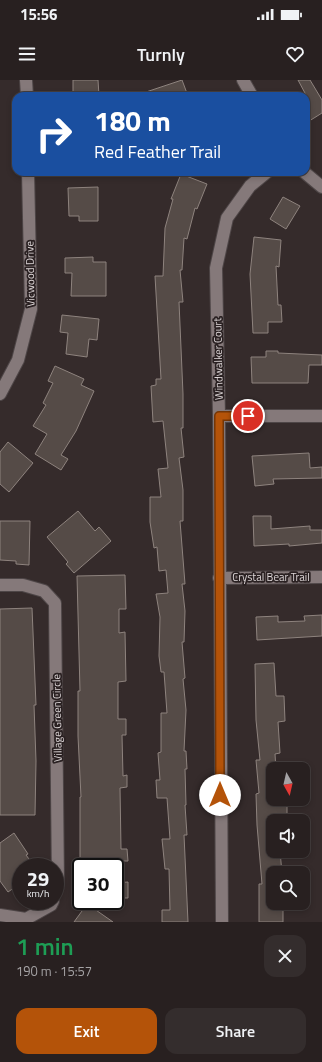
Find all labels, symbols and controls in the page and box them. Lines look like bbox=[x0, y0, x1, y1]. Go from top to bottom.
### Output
text: 15:56 bbox=[20, 3, 57, 26]
text: Turnly bbox=[137, 41, 185, 68]
icon: menu bbox=[16, 43, 38, 65]
icon: heart bbox=[284, 43, 306, 65]
text: 180 m bbox=[94, 99, 171, 142]
icon: right bbox=[28, 108, 80, 160]
text: Red Feather Trail bbox=[94, 138, 221, 165]
street label: Vicwood Drive bbox=[21, 241, 39, 307]
street label: Windwalker Court bbox=[209, 318, 227, 400]
pin bbox=[231, 399, 265, 433]
icon: arrive bbox=[237, 405, 259, 427]
street label: Crystal Bear Trail bbox=[232, 569, 310, 585]
street label: Village Green Circle bbox=[48, 673, 66, 762]
north arrow bbox=[266, 762, 310, 806]
map controls bbox=[266, 762, 310, 910]
position arrow bbox=[199, 774, 241, 816]
button: sound bbox=[266, 814, 310, 858]
speed limit sign: 30 bbox=[72, 858, 124, 910]
text: 29 bbox=[27, 863, 49, 894]
button: search bbox=[266, 866, 310, 910]
text: km/h bbox=[27, 886, 49, 901]
text: 1 min bbox=[16, 928, 74, 964]
button: close bbox=[264, 935, 306, 977]
text: 190 m · 15:57 bbox=[16, 961, 92, 981]
button: Exit bbox=[16, 1008, 157, 1054]
button: Share bbox=[165, 1008, 306, 1054]

